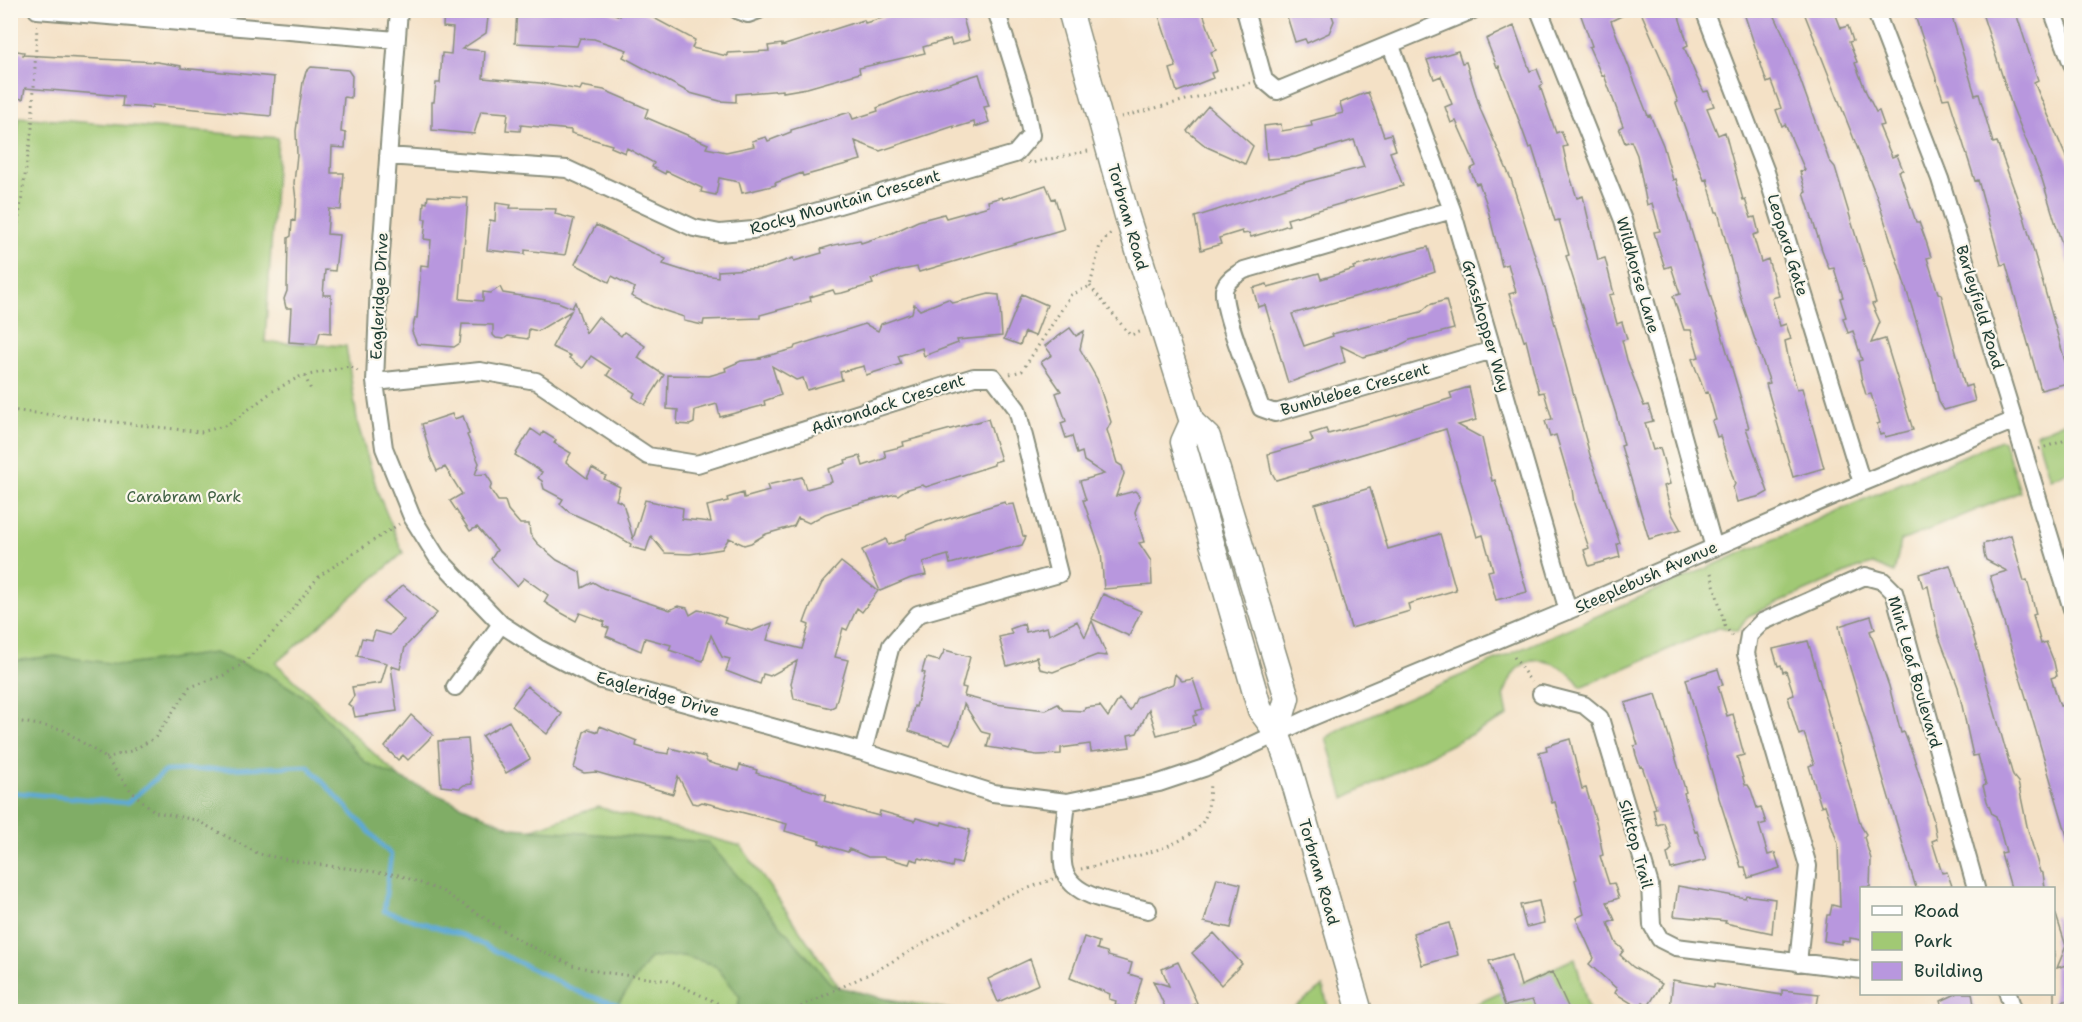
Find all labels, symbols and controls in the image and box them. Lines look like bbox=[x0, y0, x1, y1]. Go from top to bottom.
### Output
street label: Torbram Road bbox=[1103, 161, 1153, 273]
street label: Rocky Mountain Crescent bbox=[747, 165, 943, 239]
street label: Leopard Gate bbox=[1763, 191, 1813, 299]
street label: Wildhorse Lane bbox=[1611, 214, 1665, 336]
street label: Eagleridge Drive bbox=[365, 232, 393, 360]
street label: Barleyfield Road bbox=[1951, 242, 2009, 372]
street label: Grasshopper Way bbox=[1457, 257, 1515, 395]
street label: Bumblebee Crescent bbox=[1278, 358, 1432, 420]
street label: Adirondack Crescent bbox=[809, 369, 967, 439]
park label: Carabram Park bbox=[126, 486, 242, 507]
street label: Steeplebush Avenue bbox=[1571, 536, 1721, 618]
street label: Mint Leaf Boulevard bbox=[1883, 594, 1947, 750]
street label: Eagleridge Drive bbox=[594, 666, 722, 722]
street label: Silktop Trail bbox=[1614, 797, 1658, 891]
street label: Torbram Road bbox=[1294, 816, 1344, 928]
legend bbox=[1860, 887, 2055, 995]
text: Road bbox=[1914, 899, 1959, 923]
text: Park bbox=[1914, 929, 1953, 953]
text: Building bbox=[1914, 959, 1983, 983]

